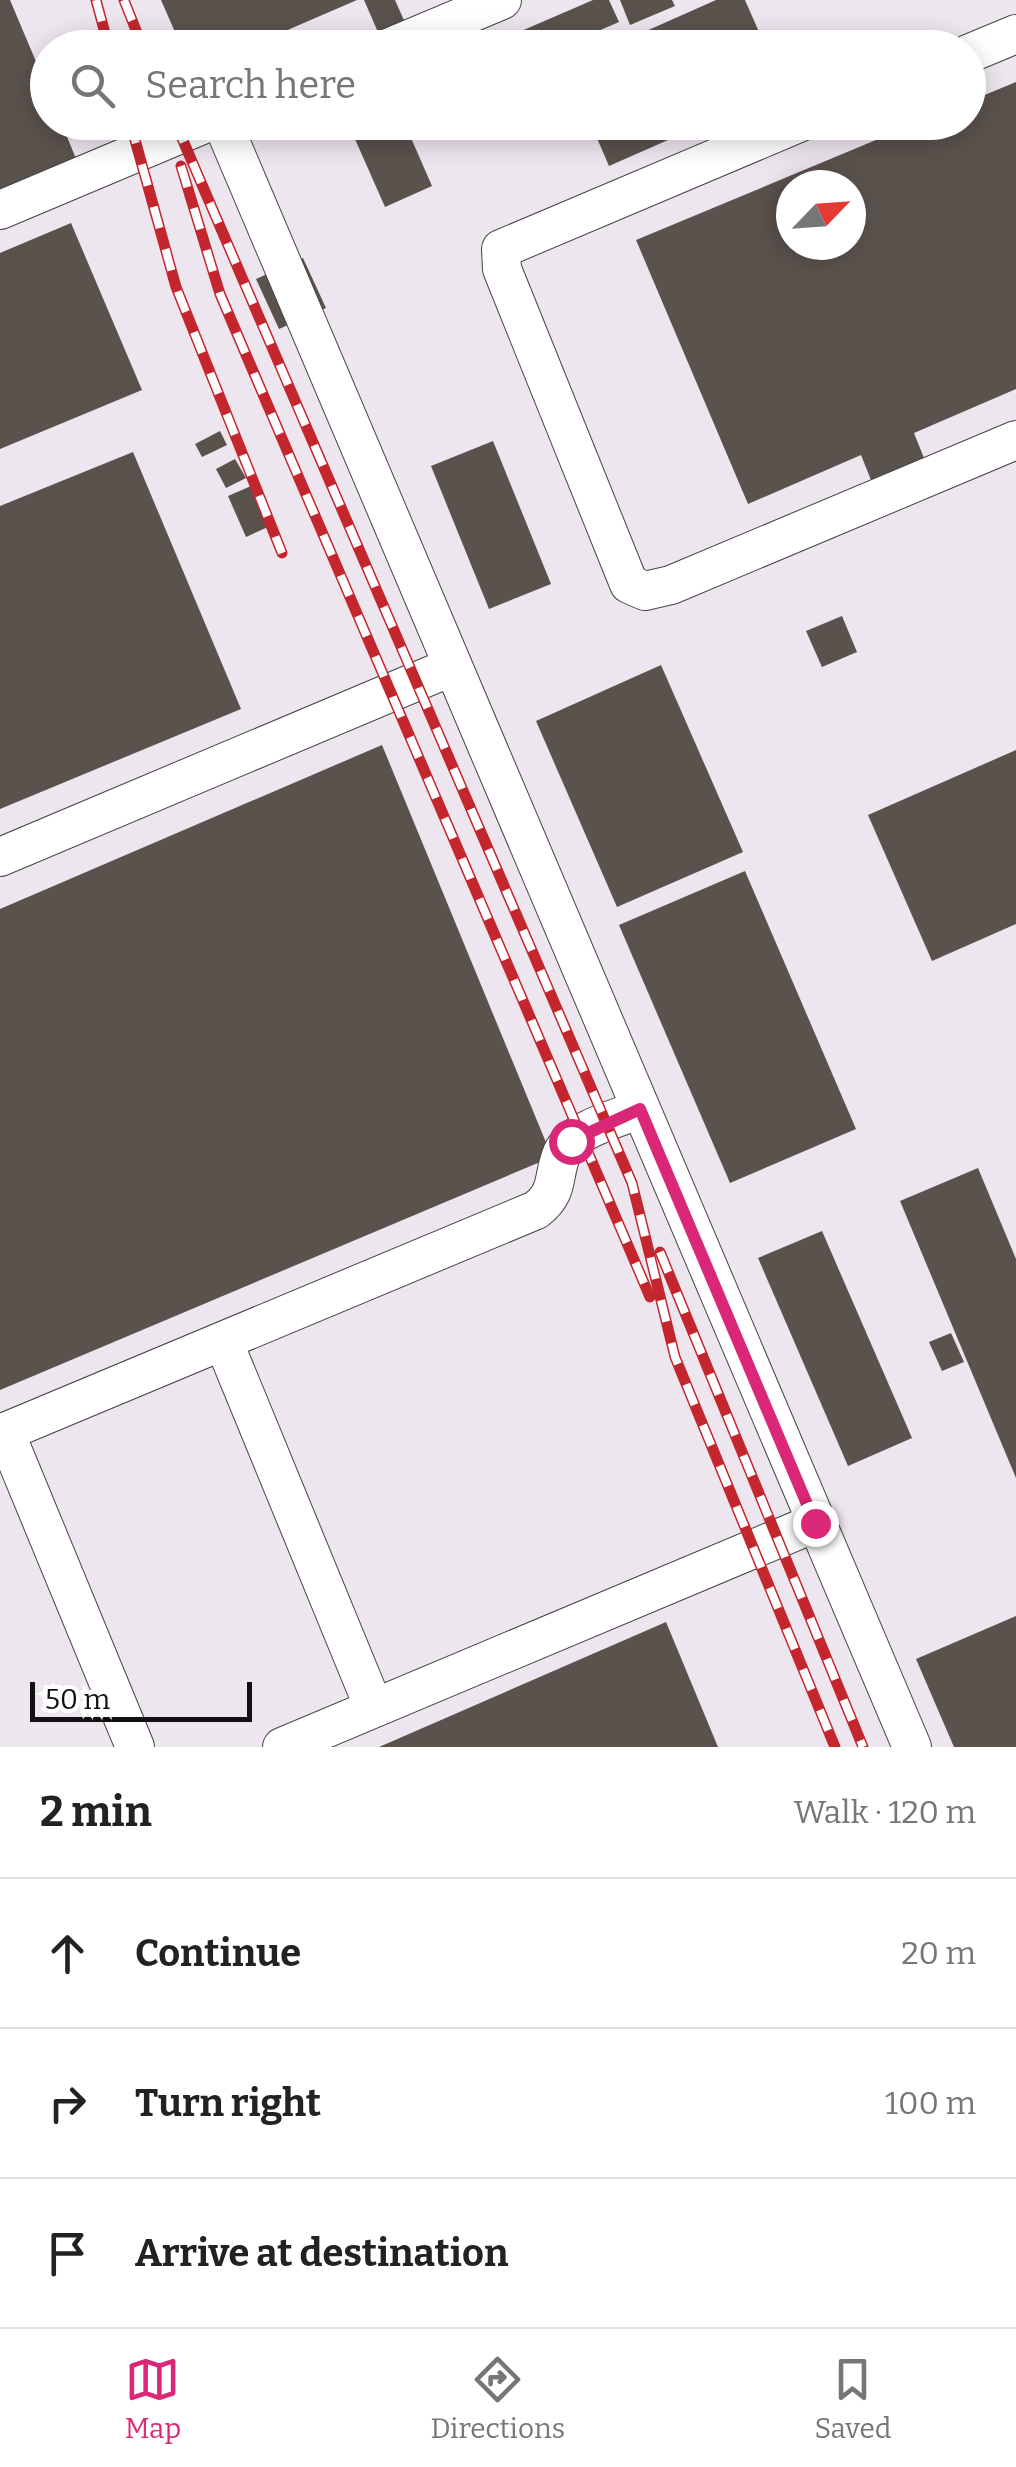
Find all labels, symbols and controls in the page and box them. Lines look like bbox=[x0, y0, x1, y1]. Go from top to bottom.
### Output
search box bbox=[30, 30, 986, 140]
icon: search bbox=[65, 58, 120, 113]
text: Search here bbox=[145, 62, 356, 108]
north arrow bbox=[776, 170, 866, 260]
route start bbox=[549, 1119, 595, 1165]
route end bbox=[793, 1501, 839, 1547]
scale bar bbox=[30, 1677, 252, 1722]
text: 50 m bbox=[45, 1683, 110, 1716]
text: 2 min bbox=[40, 1787, 152, 1837]
text: Walk · 120 m bbox=[794, 1793, 976, 1831]
icon: ahead bbox=[40, 1926, 95, 1981]
text: Continue bbox=[135, 1930, 301, 1976]
text: 20 m bbox=[901, 1934, 976, 1972]
icon: right bbox=[40, 2076, 95, 2131]
text: Turn right bbox=[135, 2080, 321, 2126]
text: 100 m bbox=[885, 2084, 976, 2122]
icon: arrive bbox=[40, 2226, 95, 2281]
text: Arrive at destination bbox=[135, 2230, 508, 2276]
tab: Map bbox=[125, 2352, 181, 2445]
tab: Directions bbox=[430, 2352, 565, 2445]
tab: Saved bbox=[814, 2352, 891, 2445]

